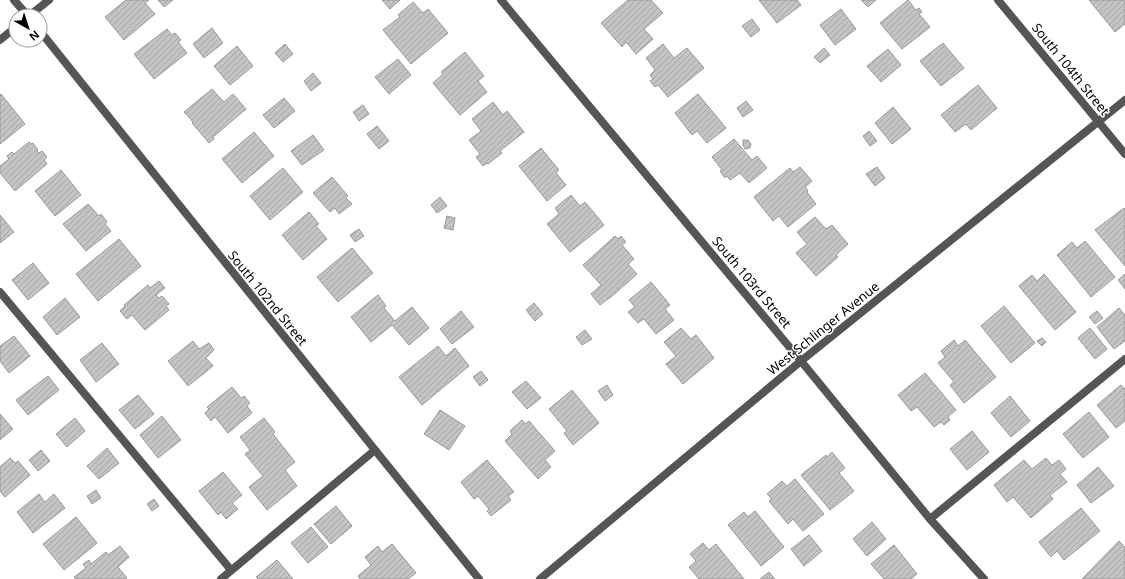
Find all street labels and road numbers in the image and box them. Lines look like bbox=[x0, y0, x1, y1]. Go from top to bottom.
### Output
street label: South 104th Street bbox=[1028, 19, 1114, 119]
street label: South 103rd Street bbox=[708, 232, 796, 332]
street label: South 102nd Street bbox=[224, 247, 312, 349]
street label: West Schlinger Avenue bbox=[763, 277, 883, 379]

